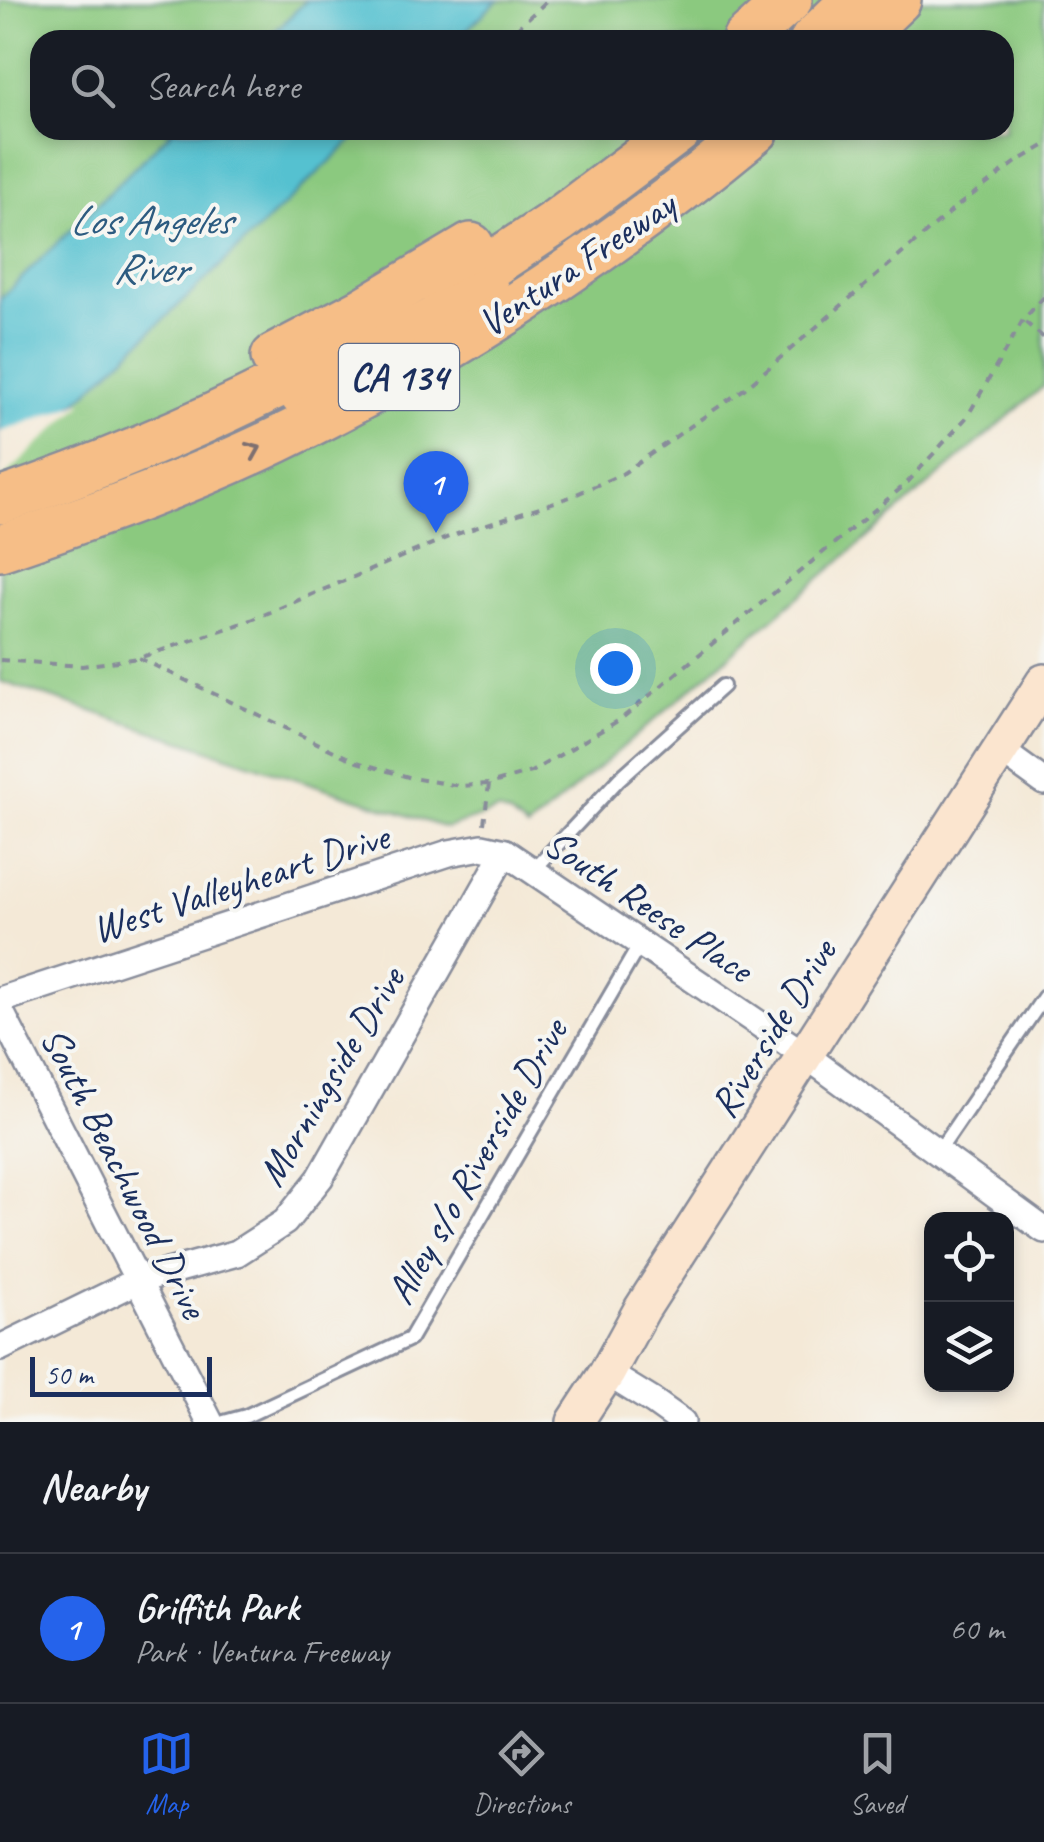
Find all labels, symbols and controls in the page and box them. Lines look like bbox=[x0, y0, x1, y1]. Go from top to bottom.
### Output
search box bbox=[30, 30, 1014, 140]
icon: search bbox=[65, 58, 120, 113]
text: Search here bbox=[145, 62, 300, 109]
street label: Ventura Freeway bbox=[469, 178, 687, 348]
water label: Los Angeles River bbox=[70, 194, 237, 295]
road number: CA 134 bbox=[339, 344, 459, 410]
one-way arrow bbox=[244, 442, 262, 462]
pin: 1 bbox=[404, 450, 468, 533]
your location bbox=[590, 643, 641, 694]
street label: West Valleyheart Drive bbox=[86, 811, 398, 954]
street label: South Reese Place bbox=[535, 818, 765, 995]
street label: Riverside Drive bbox=[698, 928, 849, 1127]
street label: Morningside Drive bbox=[246, 956, 417, 1195]
street label: Alley s/o Riverside Drive bbox=[375, 1007, 580, 1313]
street label: South Beachwood Drive bbox=[29, 1019, 220, 1329]
map controls bbox=[924, 1212, 1014, 1392]
button: locate bbox=[924, 1212, 1014, 1302]
button: layers bbox=[924, 1302, 1014, 1392]
scale bar bbox=[30, 1352, 212, 1396]
text: 50 m bbox=[45, 1357, 93, 1392]
text: Nearby bbox=[40, 1461, 146, 1514]
text: Griffith Park bbox=[135, 1584, 299, 1631]
text: 1 bbox=[65, 1608, 80, 1649]
text: 60 m bbox=[950, 1608, 1004, 1649]
text: Park · Ventura Freeway bbox=[135, 1631, 389, 1672]
tab: Map bbox=[139, 1726, 194, 1821]
tab: Directions bbox=[473, 1726, 571, 1821]
tab: Saved bbox=[850, 1726, 905, 1821]

